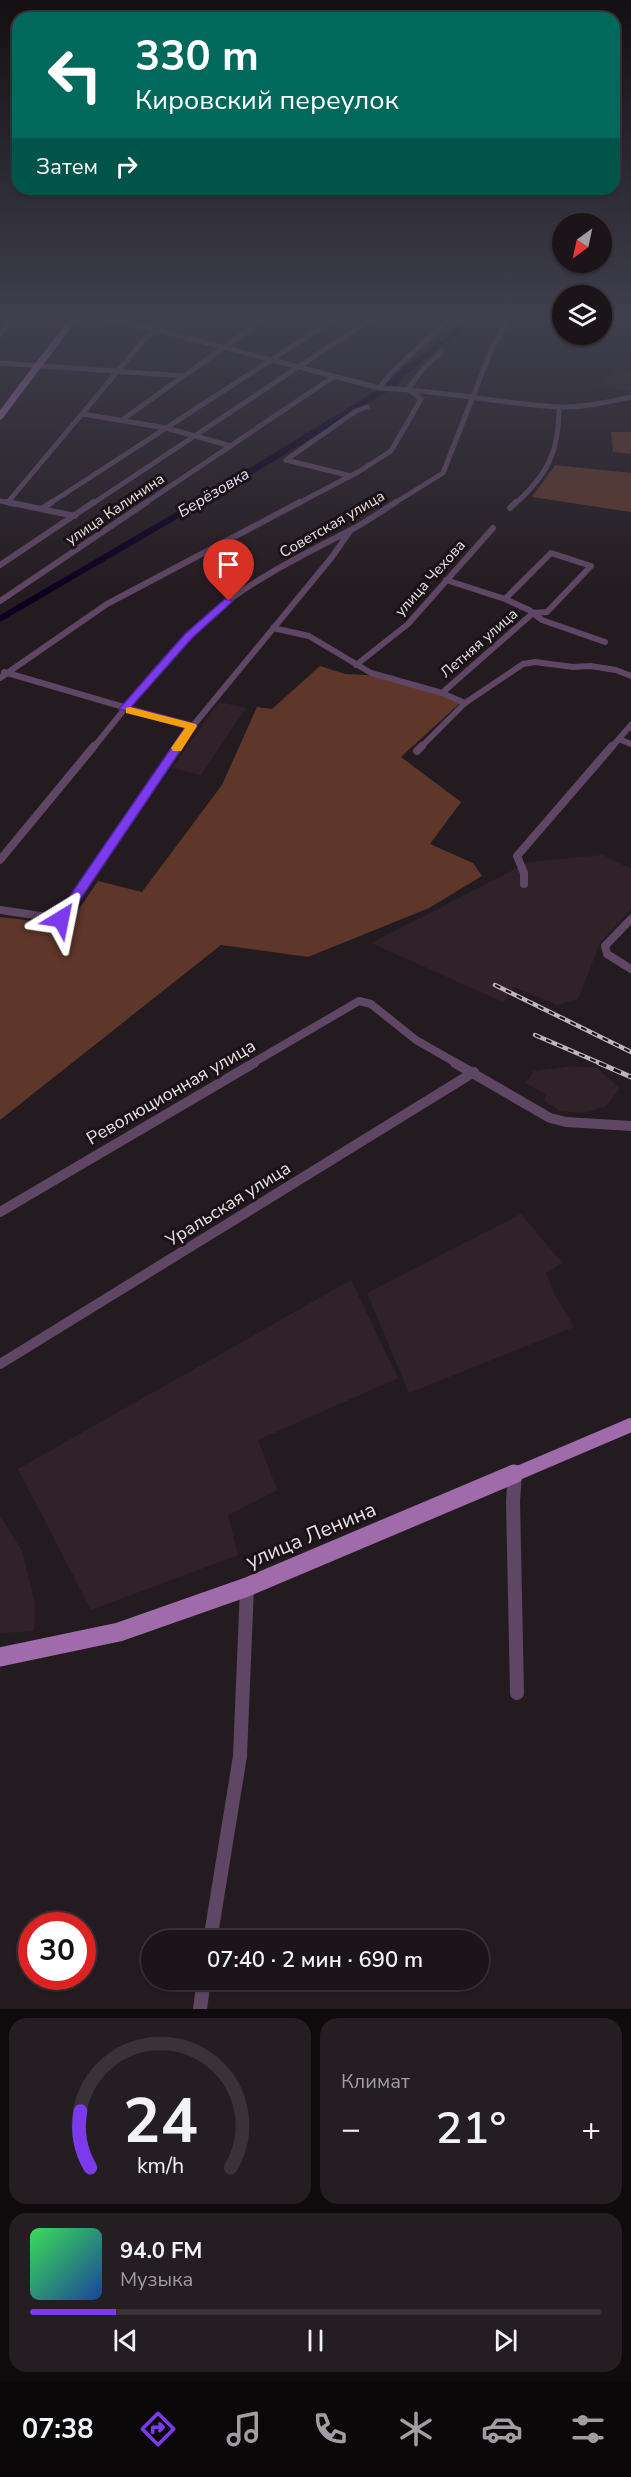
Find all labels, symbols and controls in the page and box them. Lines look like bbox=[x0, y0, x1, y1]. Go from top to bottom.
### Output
text: 330 m bbox=[135, 28, 259, 85]
icon: left bbox=[36, 36, 114, 114]
text: Кировский переулок bbox=[135, 82, 399, 119]
icon: right bbox=[110, 150, 143, 183]
text: Затем bbox=[36, 152, 98, 182]
north arrow bbox=[552, 213, 612, 273]
map controls bbox=[552, 213, 612, 345]
button: layers bbox=[552, 285, 612, 345]
water label: Берёзовка bbox=[173, 463, 254, 523]
street label: улица Калинина bbox=[62, 468, 168, 550]
street label: Советская улица bbox=[276, 486, 388, 562]
street label: улица Чехова bbox=[390, 535, 470, 621]
pin bbox=[203, 539, 254, 601]
icon: arrive bbox=[212, 548, 245, 581]
street label: Летняя улица bbox=[436, 604, 522, 682]
position arrow bbox=[29, 887, 93, 951]
street label: Революционная улица bbox=[82, 1034, 260, 1150]
street label: Уральская улица bbox=[160, 1156, 295, 1253]
street label: улица Ленина bbox=[241, 1495, 381, 1575]
speed limit sign: 30 bbox=[18, 1912, 96, 1990]
text: 07:40 · 2 мин · 690 m bbox=[207, 1945, 423, 1975]
text: Климат bbox=[341, 2068, 410, 2095]
text: 24 bbox=[123, 2079, 197, 2164]
text: 21° bbox=[436, 2098, 506, 2159]
text: − bbox=[341, 2107, 361, 2152]
text: + bbox=[581, 2107, 601, 2152]
text: km/h bbox=[136, 2151, 184, 2181]
text: 94.0 FM bbox=[120, 2236, 202, 2266]
text: Музыка bbox=[120, 2266, 193, 2293]
icon: previous bbox=[109, 2324, 142, 2357]
icon: pause bbox=[299, 2324, 332, 2357]
icon: next bbox=[489, 2324, 522, 2357]
icon: directions bbox=[137, 2408, 179, 2450]
icon: music bbox=[223, 2408, 265, 2450]
icon: phone bbox=[309, 2408, 351, 2450]
icon: climate bbox=[395, 2408, 437, 2450]
icon: car bbox=[481, 2408, 523, 2450]
icon: filters bbox=[567, 2408, 609, 2450]
text: 07:38 bbox=[22, 2411, 93, 2448]

